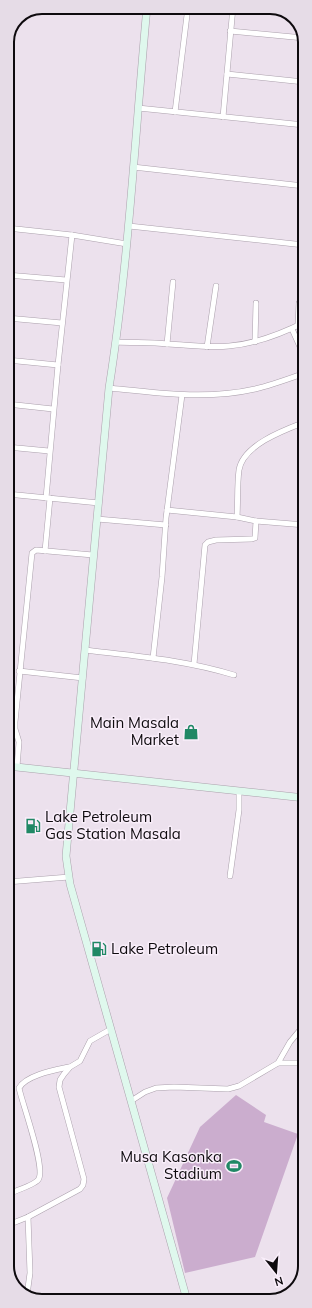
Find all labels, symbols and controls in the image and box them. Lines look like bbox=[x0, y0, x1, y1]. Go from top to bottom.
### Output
place label: Main Masala Market bbox=[90, 713, 179, 749]
shop icon: Main Masala Market bbox=[182, 723, 200, 741]
place label: Lake Petroleum Gas Station Masala bbox=[45, 807, 181, 843]
fuel station icon: Lake Petroleum Gas Station Masala bbox=[24, 817, 42, 835]
place label: Lake Petroleum bbox=[111, 939, 218, 958]
fuel station icon: Lake Petroleum bbox=[90, 940, 108, 958]
place label: Musa Kasonka Stadium bbox=[120, 1147, 222, 1183]
sports icon: Musa Kasonka Stadium bbox=[225, 1157, 243, 1175]
north arrow bbox=[256, 1252, 296, 1292]
text: N bbox=[273, 1274, 285, 1289]

